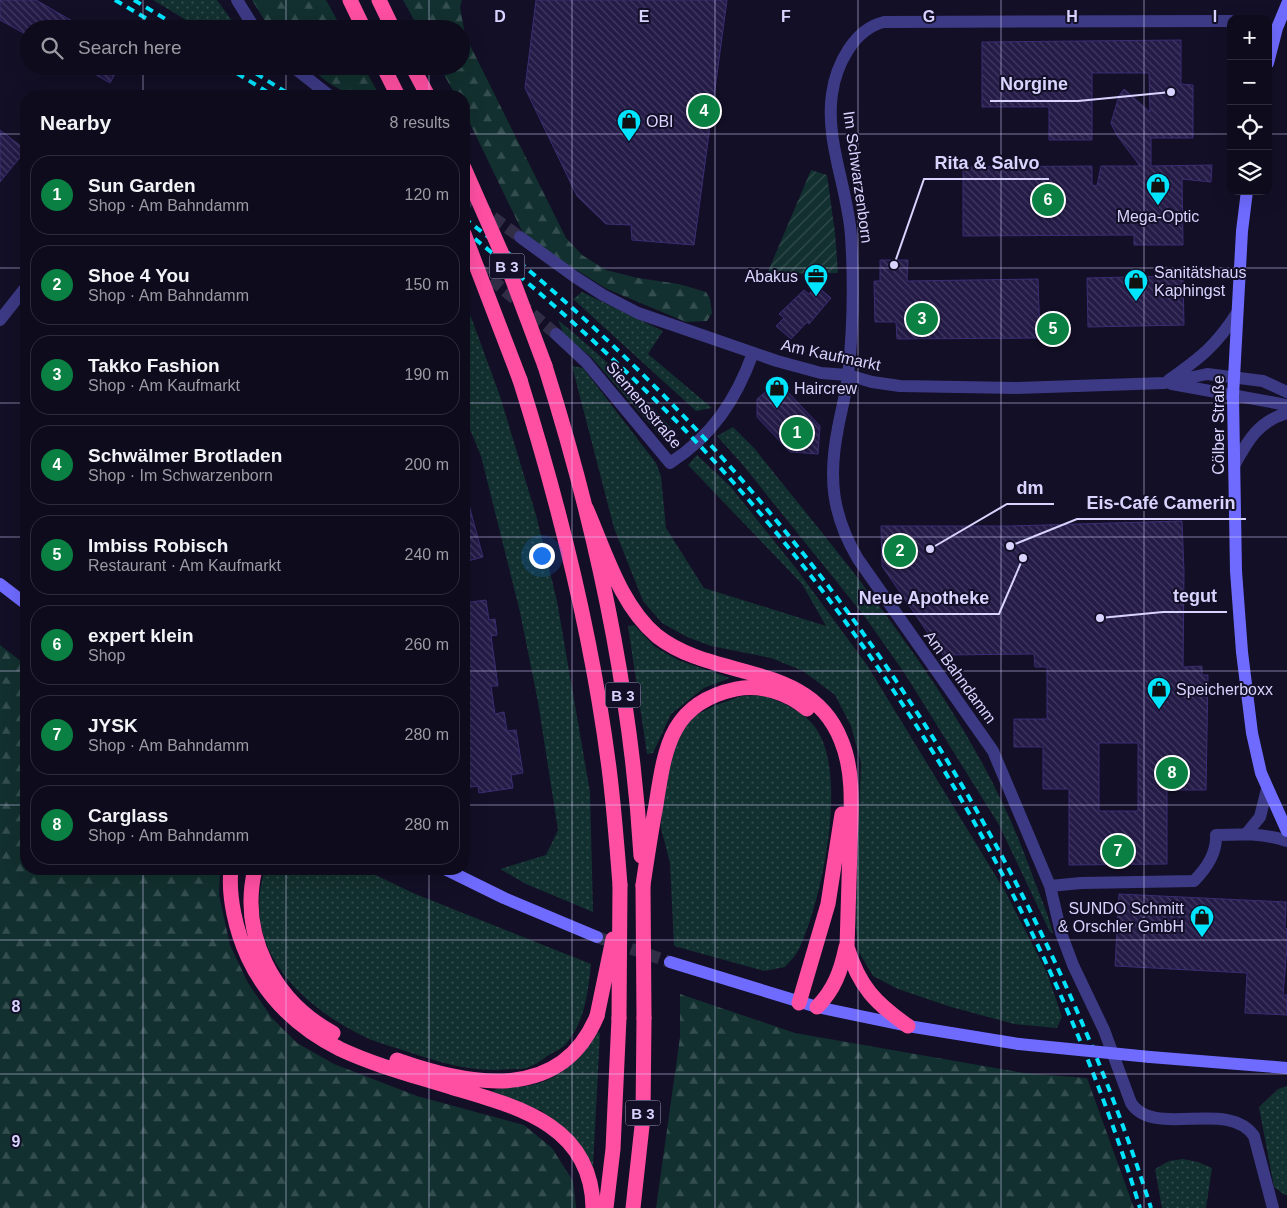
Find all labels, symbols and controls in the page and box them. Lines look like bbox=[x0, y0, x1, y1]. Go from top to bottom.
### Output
text: D bbox=[494, 8, 506, 25]
text: E bbox=[639, 8, 650, 25]
text: F bbox=[781, 8, 791, 25]
text: G bbox=[923, 8, 935, 25]
text: H bbox=[1066, 8, 1078, 25]
text: I bbox=[1213, 8, 1217, 25]
map controls bbox=[1227, 15, 1272, 195]
button: + bbox=[1227, 15, 1272, 60]
search box bbox=[20, 20, 470, 75]
icon: search bbox=[38, 34, 66, 62]
text: Search here bbox=[78, 37, 182, 58]
button: − bbox=[1227, 60, 1272, 105]
callout: Norgine bbox=[990, 68, 1078, 101]
text: Norgine bbox=[1000, 74, 1068, 94]
pin: 4 bbox=[688, 92, 720, 130]
button: locate bbox=[1227, 105, 1272, 150]
shop icon: OBI bbox=[616, 108, 642, 142]
street label: Im Schwarzenborn bbox=[840, 110, 876, 244]
text: Nearby bbox=[40, 111, 111, 134]
place label: OBI bbox=[646, 113, 674, 130]
text: 8 results bbox=[390, 114, 450, 131]
callout: Rita & Salvo bbox=[924, 146, 1049, 179]
button: layers bbox=[1227, 150, 1272, 195]
text: Rita & Salvo bbox=[934, 153, 1040, 173]
shop icon: Mega-Optic bbox=[1145, 172, 1171, 206]
text: Sun Garden bbox=[88, 175, 196, 196]
pin: 6 bbox=[1032, 181, 1064, 219]
text: 1 bbox=[53, 186, 61, 203]
text: 120 m bbox=[405, 186, 449, 203]
text: Shop · Am Bahndamm bbox=[88, 197, 249, 214]
place label: Mega-Optic bbox=[1117, 208, 1199, 225]
road number: B 3 bbox=[490, 254, 524, 278]
office icon: Abakus bbox=[803, 263, 829, 297]
place label: Sanitätshaus Kaphingst bbox=[1154, 264, 1247, 299]
text: Shoe 4 You bbox=[88, 265, 190, 286]
place label: Abakus bbox=[745, 268, 798, 285]
shop icon: Sanitätshaus Kaphingst bbox=[1123, 268, 1149, 302]
text: 2 bbox=[53, 276, 61, 293]
text: 150 m bbox=[405, 276, 449, 293]
text: Shop · Am Bahndamm bbox=[88, 287, 249, 304]
pin: 3 bbox=[906, 300, 938, 338]
pin: 5 bbox=[1037, 310, 1069, 348]
street label: Am Kaufmarkt bbox=[780, 336, 883, 374]
text: Takko Fashion bbox=[88, 355, 220, 376]
street label: Siemensstraße bbox=[603, 358, 685, 452]
text: 3 bbox=[53, 366, 61, 383]
text: 190 m bbox=[405, 366, 449, 383]
shop icon: Haircrew bbox=[764, 375, 790, 409]
street label: Cölber Straße bbox=[1210, 375, 1227, 475]
text: Shop · Am Kaufmarkt bbox=[88, 377, 240, 394]
place label: Haircrew bbox=[794, 380, 858, 397]
pin: 1 bbox=[781, 414, 813, 452]
text: Schwälmer Brotladen bbox=[88, 445, 282, 466]
text: 4 bbox=[53, 456, 61, 473]
text: 200 m bbox=[405, 456, 449, 473]
text: Shop · Im Schwarzenborn bbox=[88, 467, 273, 484]
callout: dm bbox=[1007, 471, 1054, 504]
text: dm bbox=[1017, 478, 1044, 498]
callout: Eis-Café Camerin bbox=[1077, 486, 1246, 519]
text: Eis-Café Camerin bbox=[1086, 493, 1236, 513]
pin: 2 bbox=[884, 532, 916, 570]
text: Imbiss Robisch bbox=[88, 535, 228, 556]
your location bbox=[529, 543, 555, 569]
text: 5 bbox=[53, 546, 61, 563]
text: 240 m bbox=[405, 546, 449, 563]
text: Restaurant · Am Kaufmarkt bbox=[88, 557, 281, 574]
callout: tegut bbox=[1163, 579, 1227, 612]
callout: Neue Apotheke bbox=[848, 581, 999, 614]
text: tegut bbox=[1173, 586, 1217, 606]
text: Neue Apotheke bbox=[859, 588, 989, 608]
text: expert klein bbox=[88, 625, 194, 646]
street label: Am Bahndamm bbox=[921, 627, 999, 727]
text: 6 bbox=[53, 636, 61, 653]
text: 260 m bbox=[405, 636, 449, 653]
text: Shop bbox=[88, 647, 125, 664]
shop icon: Speicherboxx bbox=[1146, 676, 1172, 710]
place label: Speicherboxx bbox=[1176, 681, 1273, 698]
road number: B 3 bbox=[606, 682, 640, 708]
text: JYSK bbox=[88, 715, 138, 736]
text: 7 bbox=[53, 726, 61, 743]
text: 280 m bbox=[405, 726, 449, 743]
text: Shop · Am Bahndamm bbox=[88, 737, 249, 754]
pin: 8 bbox=[1156, 754, 1188, 792]
text: Carglass bbox=[88, 805, 168, 826]
text: 8 bbox=[53, 816, 61, 833]
text: 280 m bbox=[405, 816, 449, 833]
text: Shop · Am Bahndamm bbox=[88, 827, 249, 844]
pin: 7 bbox=[1102, 832, 1134, 870]
place label: SUNDO Schmitt & Orschler GmbH bbox=[1058, 900, 1185, 935]
shop icon: SUNDO Schmitt & Orschler GmbH bbox=[1189, 904, 1215, 938]
text: 8 bbox=[12, 998, 21, 1015]
road number: B 3 bbox=[626, 1100, 660, 1126]
text: 9 bbox=[12, 1133, 21, 1150]

